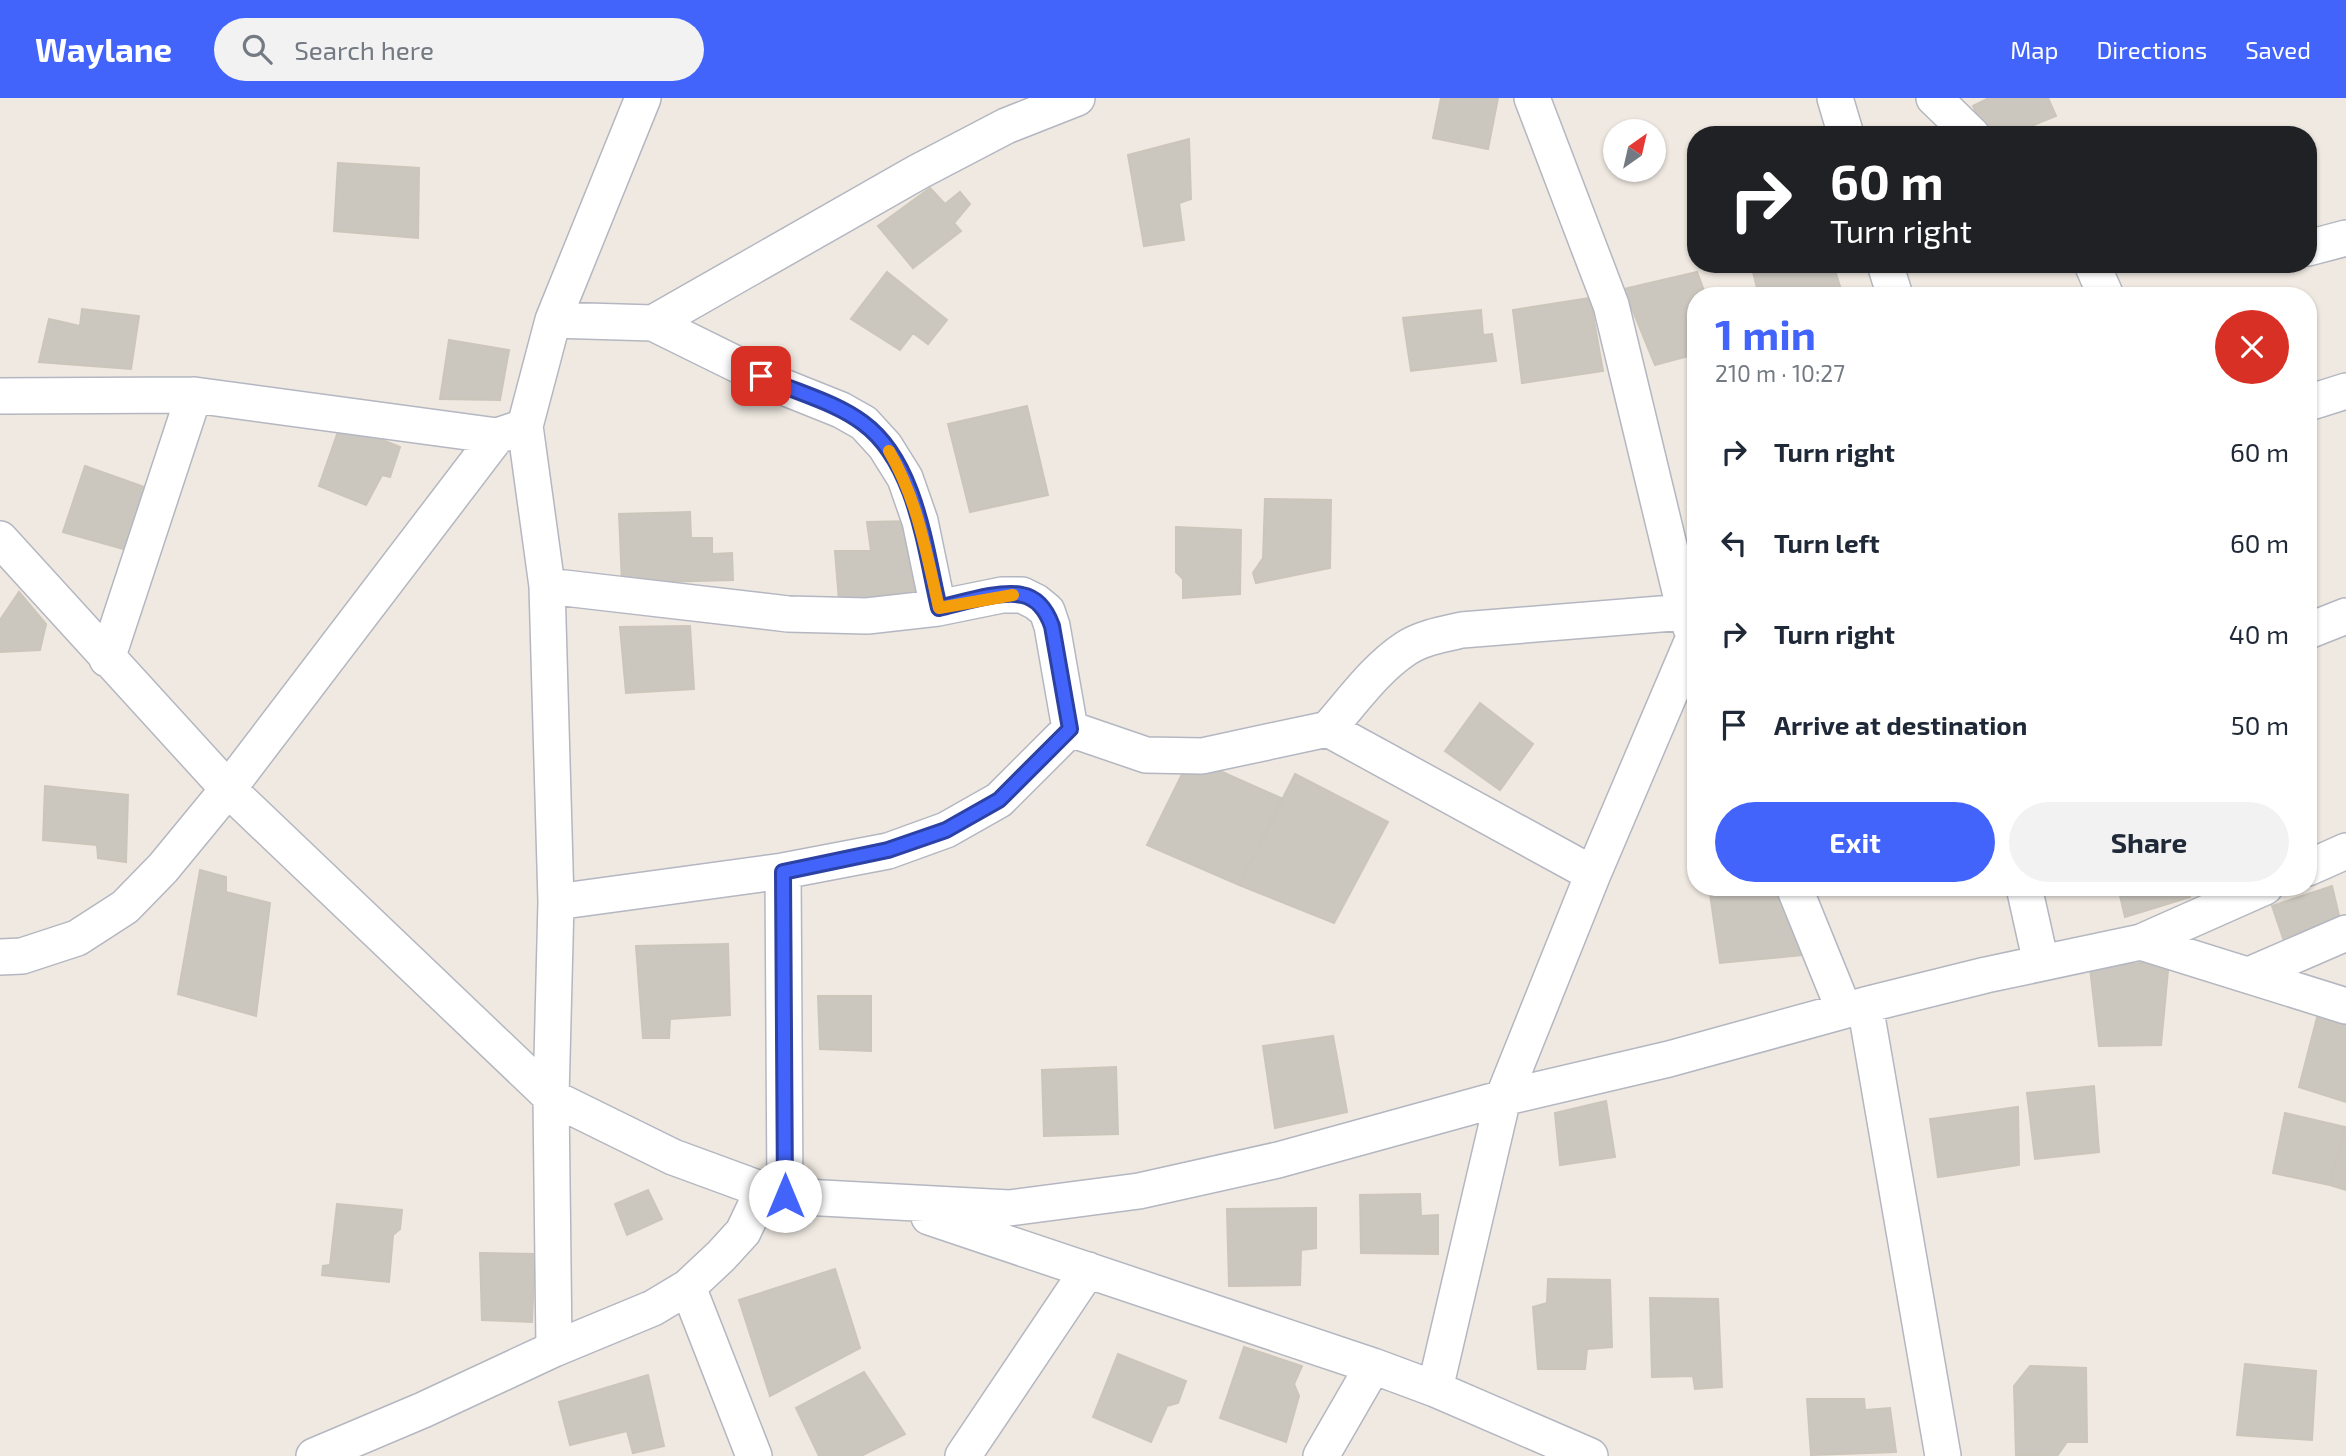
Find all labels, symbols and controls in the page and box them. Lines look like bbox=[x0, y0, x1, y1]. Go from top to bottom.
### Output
search box bbox=[214, 18, 704, 81]
text: Waylane bbox=[35, 29, 172, 69]
icon: search bbox=[238, 30, 276, 68]
text: Search here bbox=[294, 34, 434, 65]
text: Map bbox=[2010, 35, 2058, 64]
text: Directions bbox=[2096, 35, 2207, 64]
text: Saved bbox=[2245, 35, 2311, 64]
north arrow bbox=[1603, 119, 1666, 182]
map controls bbox=[1603, 119, 1666, 182]
text: 60 m bbox=[1830, 151, 1944, 210]
icon: right bbox=[1715, 154, 1806, 245]
text: Turn right bbox=[1830, 211, 1972, 249]
text: 1 min bbox=[1715, 308, 1816, 358]
button: close bbox=[2215, 310, 2289, 384]
pin bbox=[731, 346, 791, 406]
icon: arrive bbox=[742, 357, 780, 395]
text: 210 m · 10:27 bbox=[1715, 359, 1845, 387]
icon: right bbox=[1715, 433, 1753, 471]
text: Turn right bbox=[1774, 436, 1895, 467]
text: 60 m bbox=[2230, 436, 2289, 467]
icon: left bbox=[1715, 524, 1753, 562]
text: Turn left bbox=[1774, 527, 1880, 558]
text: 60 m bbox=[2230, 527, 2289, 558]
icon: right bbox=[1715, 615, 1753, 653]
text: Turn right bbox=[1774, 618, 1895, 649]
text: 40 m bbox=[2229, 618, 2289, 649]
icon: arrive bbox=[1715, 706, 1753, 744]
text: Arrive at destination bbox=[1774, 709, 2027, 740]
text: 50 m bbox=[2231, 709, 2289, 740]
button: Exit bbox=[1715, 802, 1995, 882]
button: Share bbox=[2009, 802, 2289, 882]
position arrow bbox=[748, 1159, 822, 1233]

